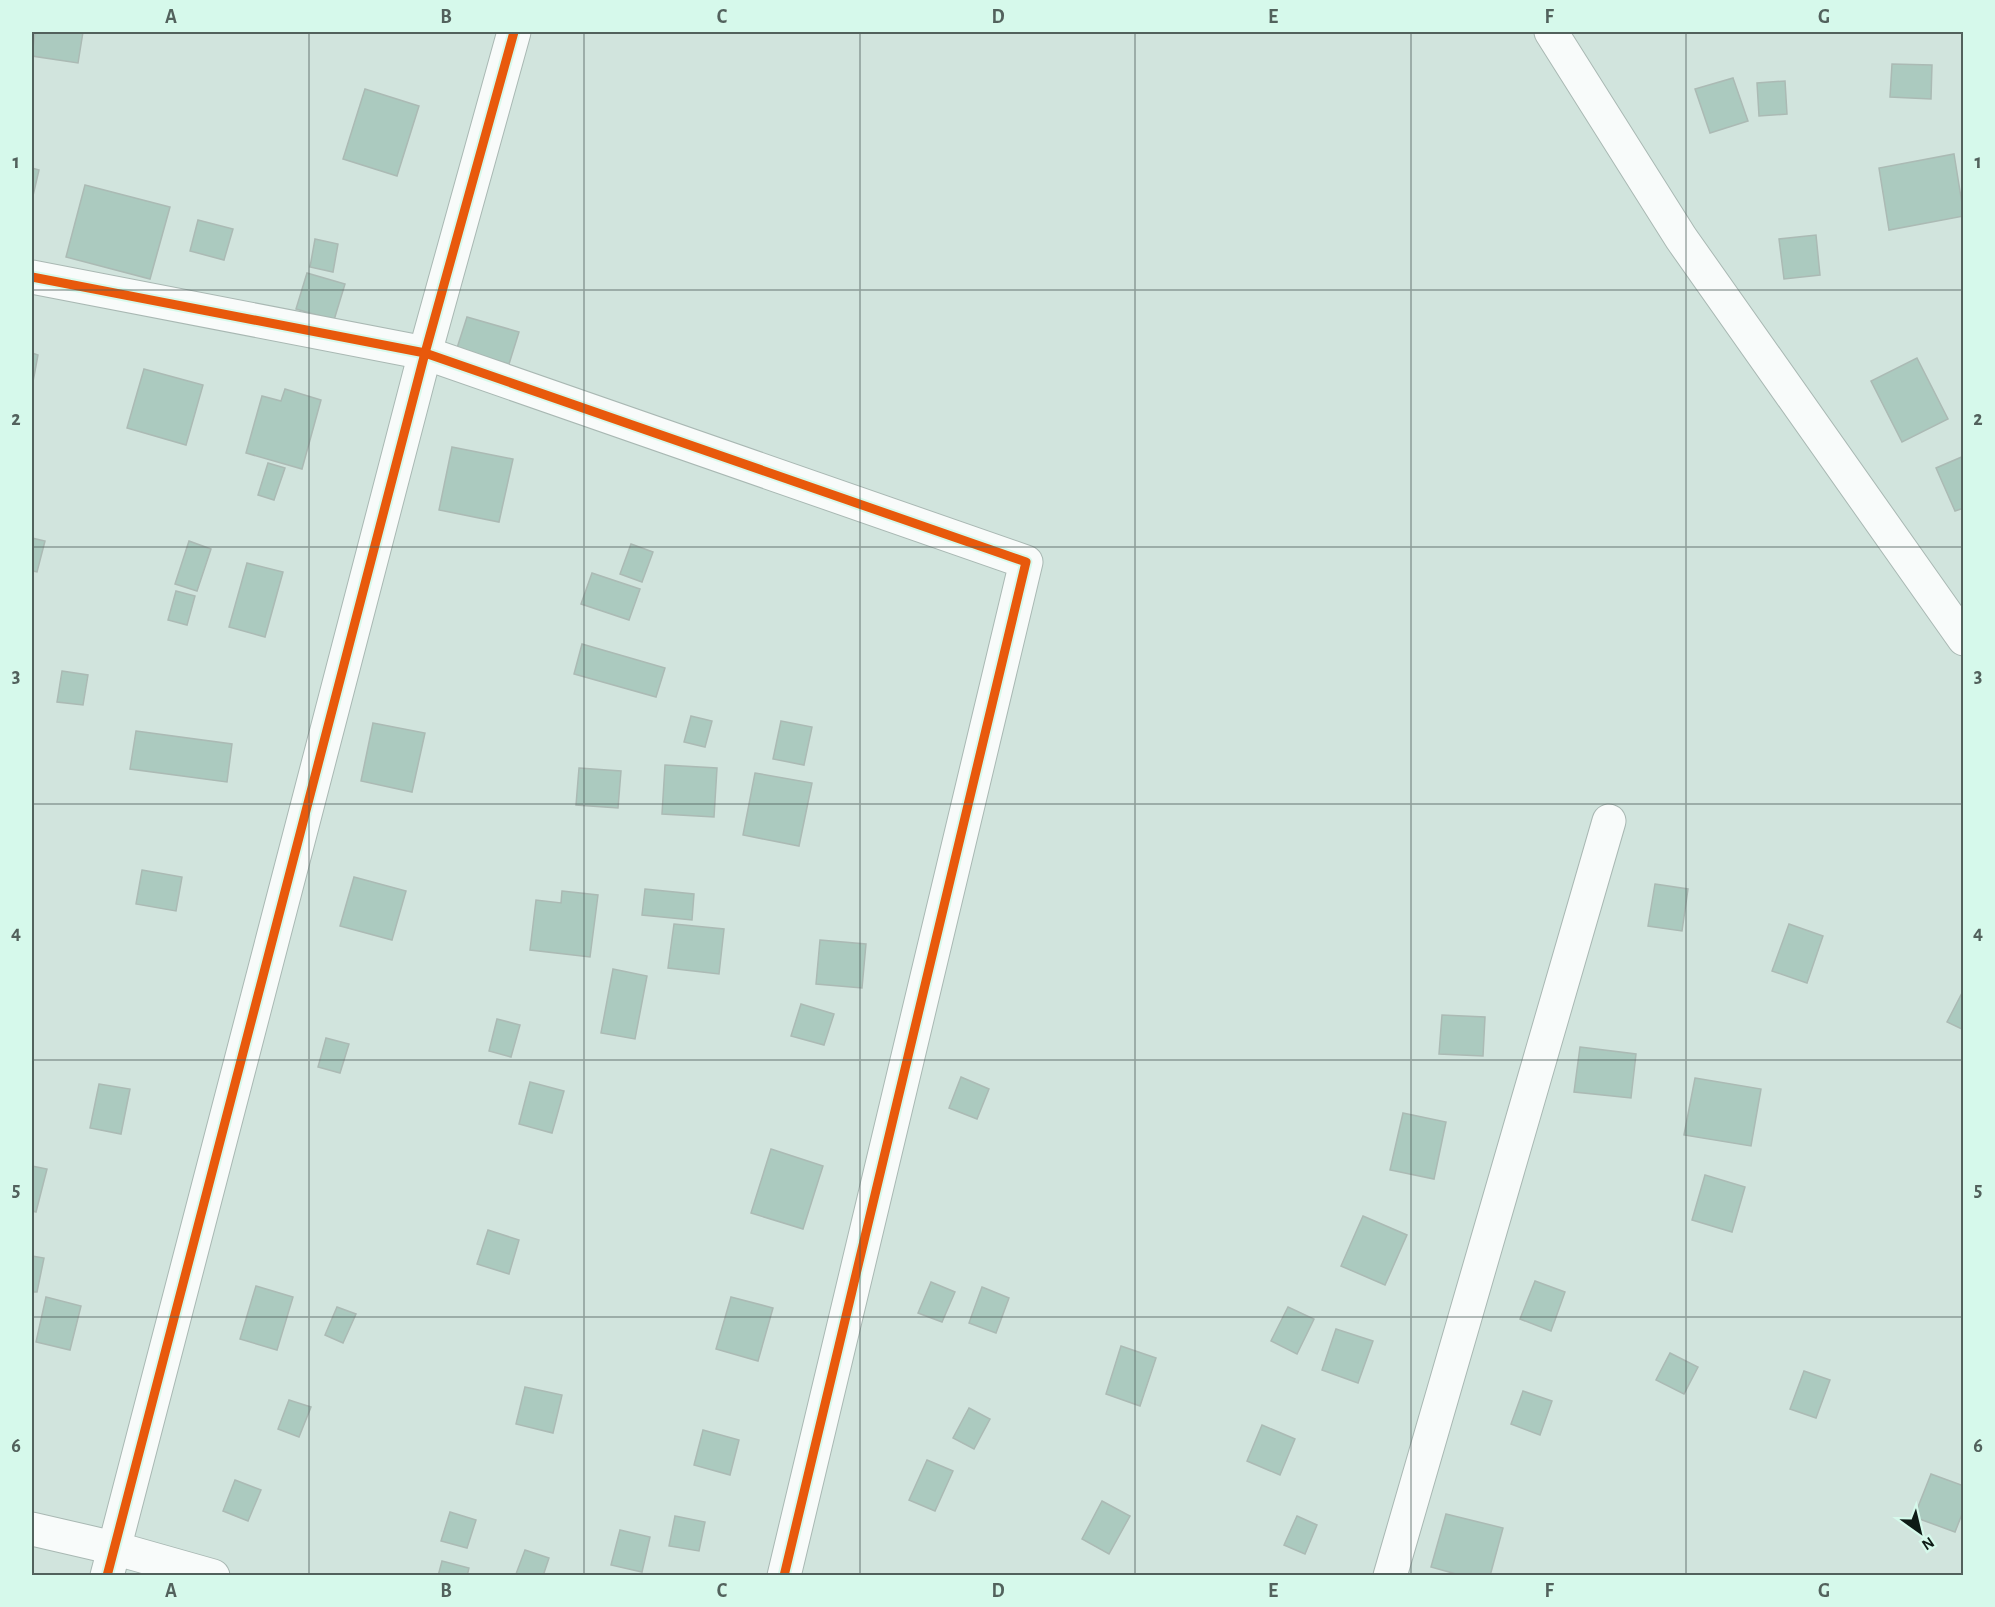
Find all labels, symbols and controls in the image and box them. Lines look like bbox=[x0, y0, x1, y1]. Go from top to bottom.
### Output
text: A bbox=[165, 7, 177, 27]
text: B bbox=[440, 7, 452, 27]
text: C bbox=[717, 7, 728, 27]
text: D bbox=[991, 7, 1005, 27]
text: E bbox=[1268, 7, 1278, 27]
text: F bbox=[1544, 7, 1554, 27]
text: G bbox=[1818, 7, 1830, 27]
text: 1 bbox=[12, 152, 20, 172]
text: 1 bbox=[1974, 152, 1982, 172]
text: 2 bbox=[11, 409, 21, 429]
text: 2 bbox=[1973, 409, 1983, 429]
text: 3 bbox=[12, 666, 20, 686]
text: 3 bbox=[1974, 666, 1982, 686]
text: 4 bbox=[11, 923, 21, 943]
text: 4 bbox=[1973, 923, 1983, 943]
text: 5 bbox=[12, 1180, 20, 1200]
text: 5 bbox=[1974, 1180, 1982, 1200]
text: 6 bbox=[11, 1436, 21, 1456]
text: 6 bbox=[1973, 1436, 1983, 1456]
north arrow bbox=[1890, 1502, 1950, 1562]
text: N bbox=[1919, 1534, 1937, 1553]
text: A bbox=[165, 1581, 177, 1601]
text: B bbox=[440, 1581, 452, 1601]
text: C bbox=[717, 1581, 728, 1601]
text: D bbox=[991, 1581, 1005, 1601]
text: E bbox=[1268, 1581, 1278, 1601]
text: F bbox=[1544, 1581, 1554, 1601]
text: G bbox=[1818, 1581, 1830, 1601]

